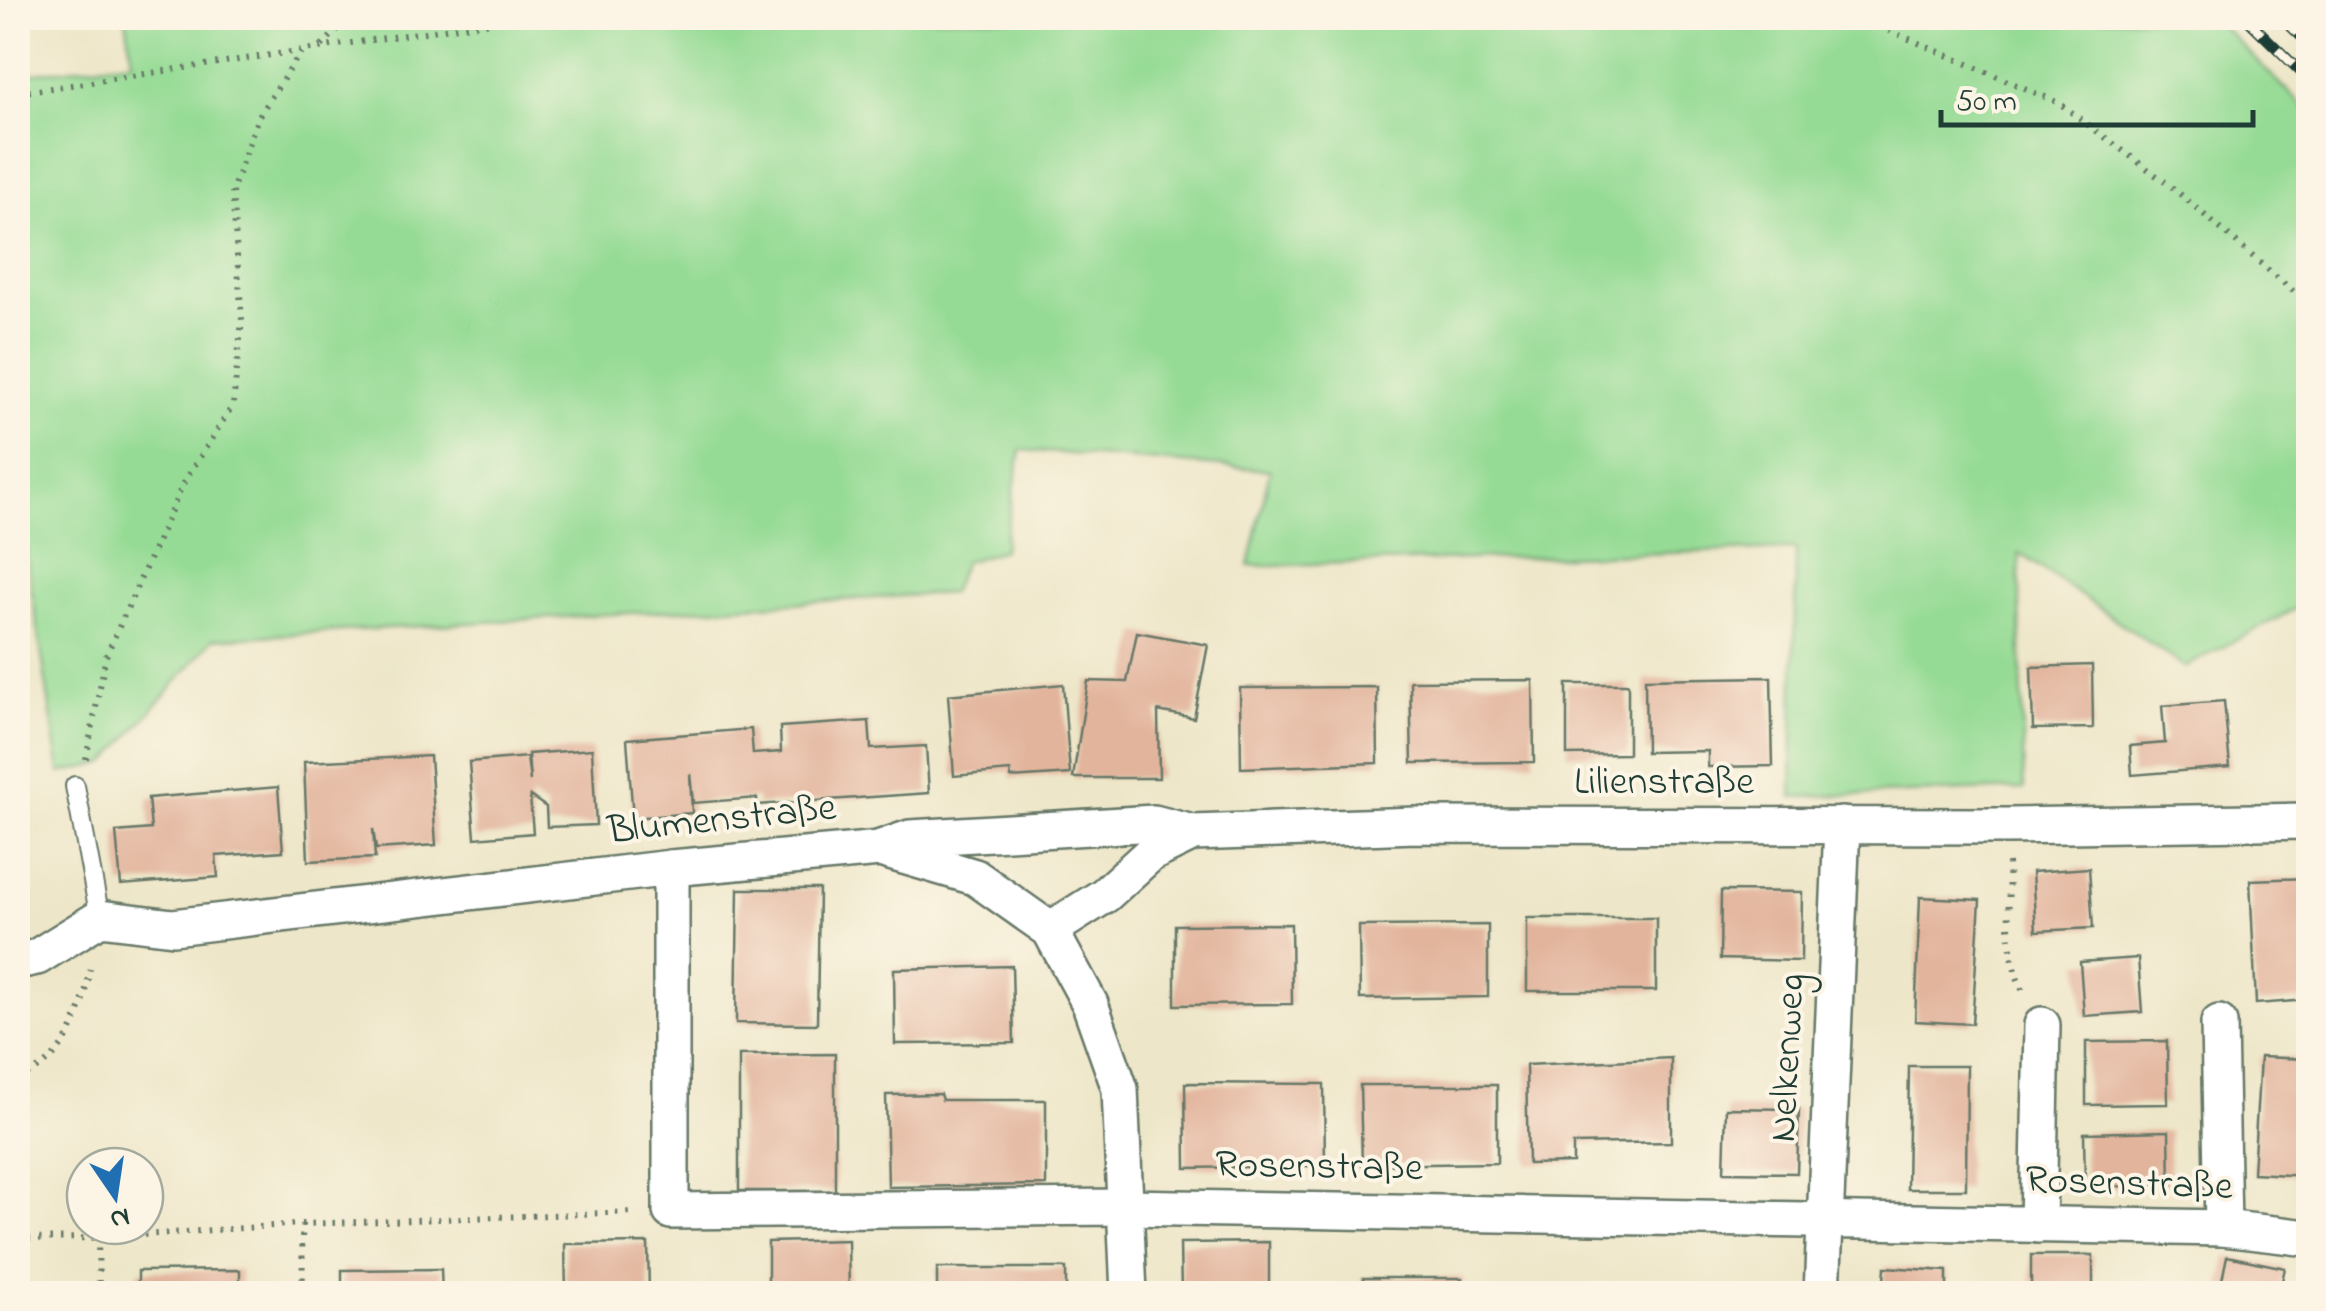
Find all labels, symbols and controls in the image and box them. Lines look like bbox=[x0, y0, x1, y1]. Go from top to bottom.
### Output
scale bar bbox=[1941, 65, 2254, 127]
text: 50 m bbox=[1956, 81, 2017, 125]
street label: Lilienstraße bbox=[1574, 754, 1754, 813]
street label: Blumenstraße bbox=[604, 780, 839, 862]
street label: Nelkenweg bbox=[1755, 972, 1823, 1144]
street label: Rosenstraße bbox=[1215, 1137, 1423, 1199]
north arrow bbox=[65, 1146, 165, 1246]
street label: Rosenstraße bbox=[2024, 1152, 2234, 1218]
text: N bbox=[106, 1195, 134, 1239]

